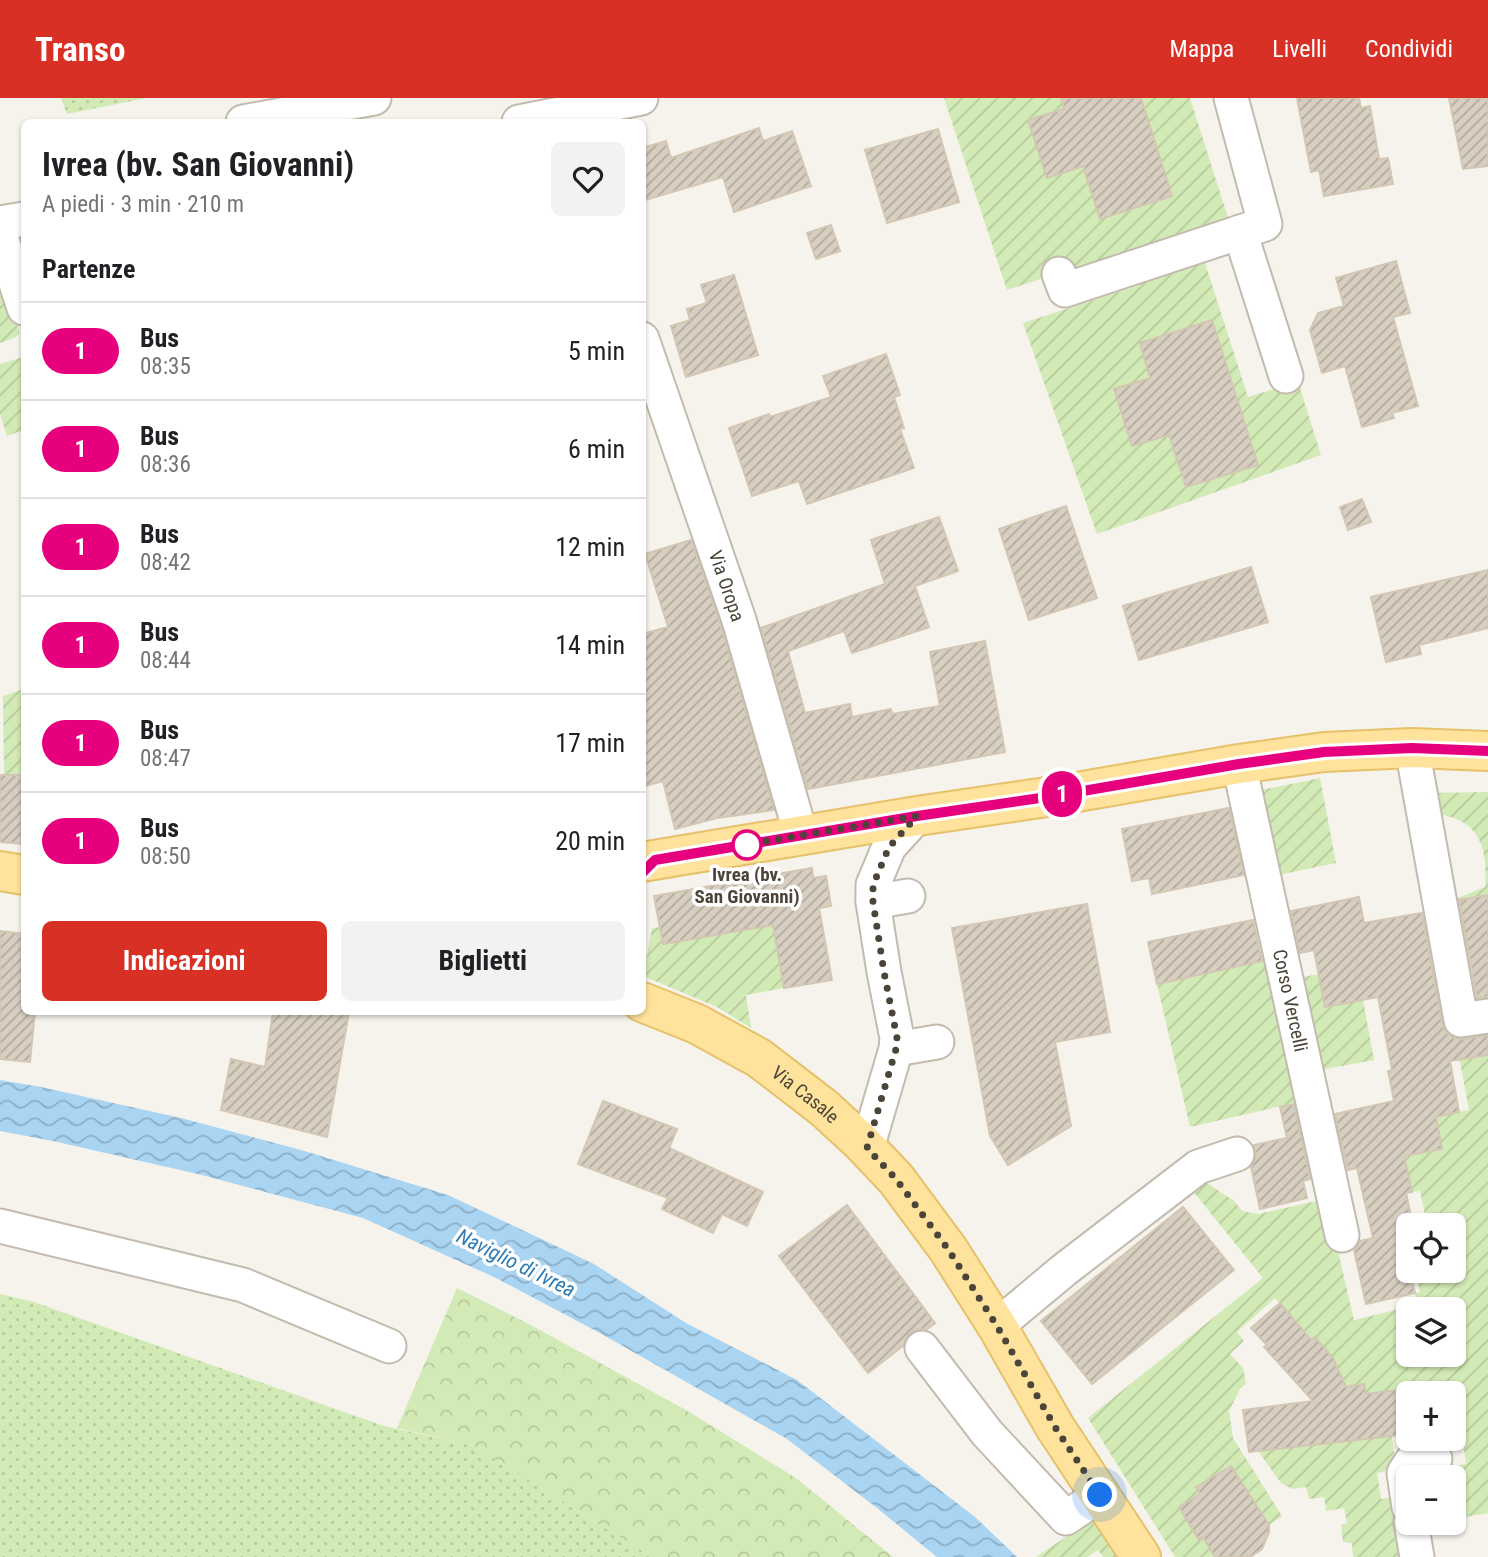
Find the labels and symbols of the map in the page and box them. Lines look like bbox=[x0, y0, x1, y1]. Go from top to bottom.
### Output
street label: Via Oropa bbox=[704, 547, 750, 624]
line badge: 1 bbox=[1039, 771, 1085, 817]
marker: Ivrea (bv. San Giovanni) bbox=[732, 830, 762, 860]
place label: Ivrea (bv. San Giovanni) bbox=[694, 863, 800, 908]
street label: Corso Vercelli bbox=[1268, 947, 1313, 1054]
street label: Via Casale bbox=[767, 1061, 844, 1128]
water label: Naviglio di Ivrea bbox=[453, 1224, 579, 1302]
your location bbox=[1082, 1477, 1117, 1512]

